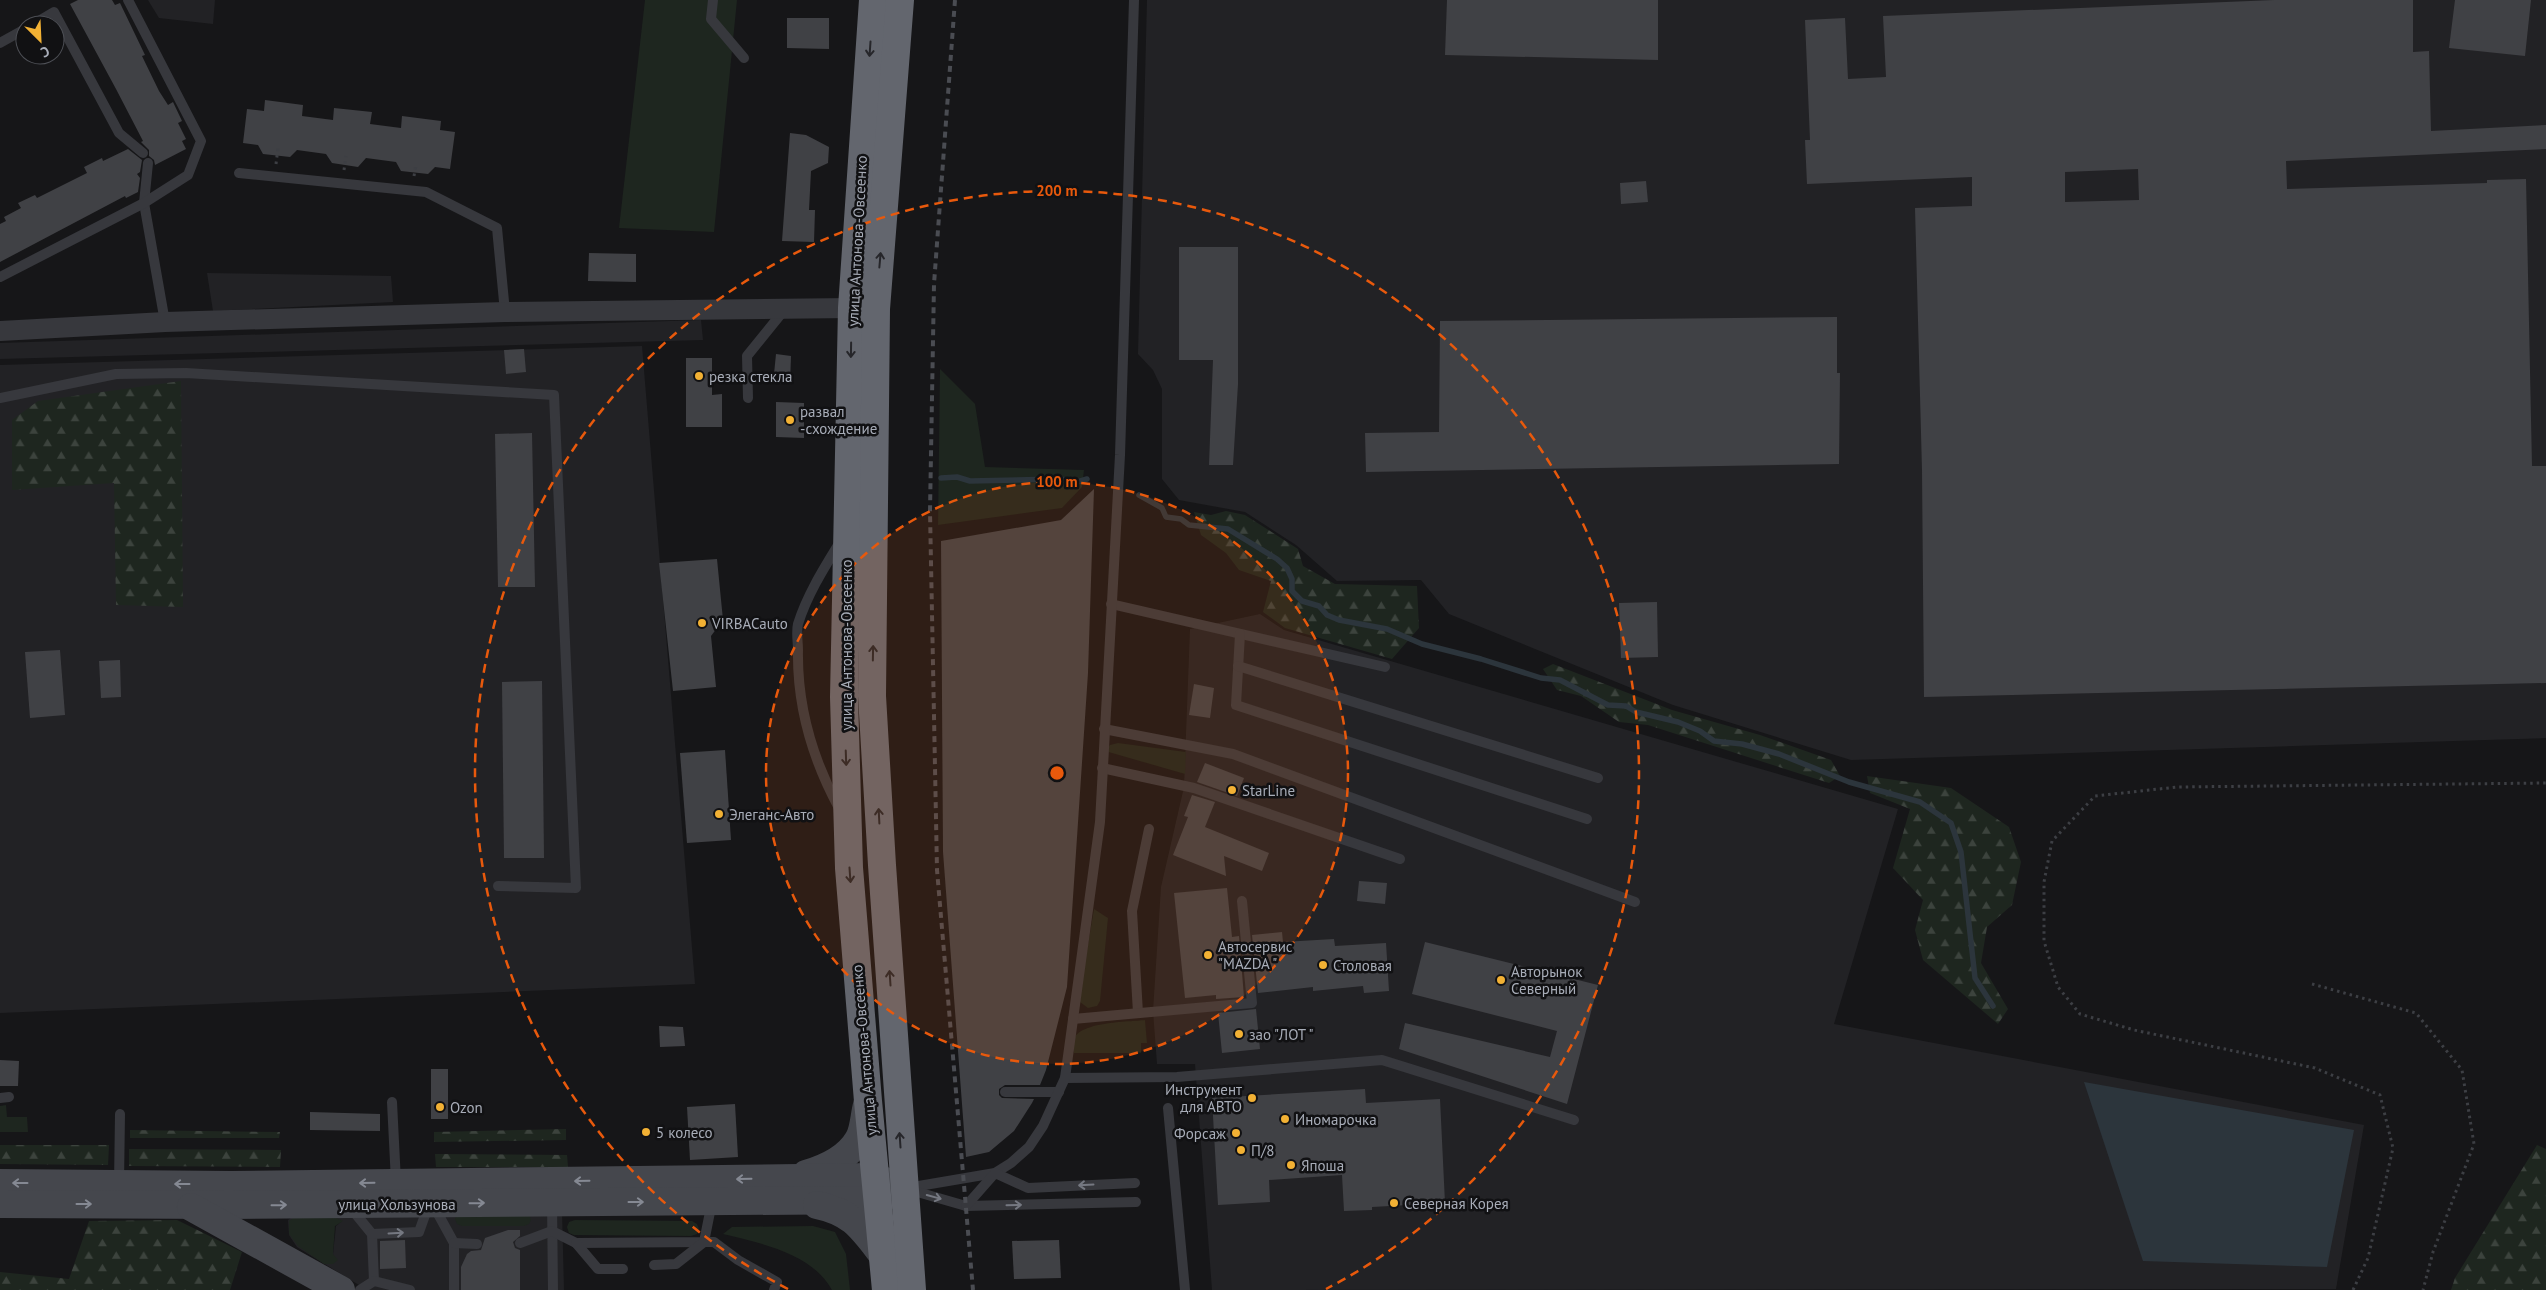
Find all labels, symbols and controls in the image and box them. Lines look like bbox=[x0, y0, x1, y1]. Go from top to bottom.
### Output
north arrow bbox=[15, 15, 65, 65]
one-way arrow bbox=[865, 40, 874, 56]
text: С bbox=[38, 42, 53, 62]
street label: улица Антонова-Овсеенко bbox=[843, 155, 871, 327]
text: 200 m bbox=[1036, 181, 1078, 200]
one-way arrow bbox=[875, 253, 885, 269]
one-way arrow bbox=[846, 342, 856, 358]
place label: резка стекла bbox=[709, 367, 792, 386]
marker: резка стекла bbox=[693, 370, 705, 382]
place label: развал -схождение bbox=[800, 402, 877, 438]
marker: развал -схождение bbox=[784, 414, 796, 426]
text: 100 m bbox=[1036, 472, 1078, 491]
street label: улица Антонова-Овсеенко bbox=[837, 559, 856, 731]
place label: VIRBACauto bbox=[711, 614, 788, 633]
marker: VIRBACauto bbox=[696, 617, 708, 629]
one-way arrow bbox=[868, 646, 877, 662]
one-way arrow bbox=[842, 750, 851, 766]
centre of rings bbox=[1048, 764, 1066, 782]
place label: StarLine bbox=[1242, 781, 1295, 800]
marker: StarLine bbox=[1226, 784, 1238, 796]
place label: Элеганс-Авто bbox=[729, 805, 814, 824]
marker: Элеганс-Авто bbox=[713, 808, 725, 820]
one-way arrow bbox=[874, 808, 883, 824]
one-way arrow bbox=[845, 867, 855, 883]
place label: Автосервис "MAZDA " bbox=[1218, 937, 1293, 973]
marker: Автосервис "MAZDA " bbox=[1202, 949, 1214, 961]
place label: Столовая bbox=[1333, 956, 1392, 975]
marker: Столовая bbox=[1317, 959, 1329, 971]
place label: Авторынок Северный bbox=[1511, 962, 1583, 998]
street label: улица Антонова-Овсеенко bbox=[847, 964, 881, 1136]
one-way arrow bbox=[886, 970, 895, 986]
marker: Авторынок Северный bbox=[1495, 974, 1507, 986]
place label: зао "ЛОТ " bbox=[1249, 1025, 1313, 1044]
marker: зао "ЛОТ " bbox=[1233, 1028, 1245, 1040]
place label: Инструмент для АВТО bbox=[1165, 1080, 1242, 1116]
marker: Инструмент для АВТО bbox=[1246, 1092, 1258, 1104]
place label: Ozon bbox=[450, 1098, 483, 1117]
marker: Ozon bbox=[434, 1101, 446, 1113]
place label: Иномарочка bbox=[1295, 1110, 1377, 1129]
marker: Иномарочка bbox=[1279, 1113, 1291, 1125]
place label: 5 колесо bbox=[656, 1123, 713, 1142]
place label: Форсаж bbox=[1174, 1124, 1226, 1143]
marker: 5 колесо bbox=[640, 1126, 652, 1138]
marker: Форсаж bbox=[1230, 1127, 1242, 1139]
one-way arrow bbox=[896, 1132, 905, 1148]
place label: П/8 bbox=[1251, 1141, 1274, 1160]
marker: П/8 bbox=[1235, 1144, 1247, 1156]
place label: Япоша bbox=[1301, 1156, 1344, 1175]
marker: Япоша bbox=[1285, 1159, 1297, 1171]
one-way arrow bbox=[737, 1174, 753, 1184]
one-way arrow bbox=[574, 1176, 590, 1186]
one-way arrow bbox=[12, 1178, 28, 1188]
one-way arrow bbox=[359, 1178, 376, 1188]
one-way arrow bbox=[175, 1179, 191, 1189]
one-way arrow bbox=[1078, 1180, 1094, 1190]
one-way arrow bbox=[926, 1193, 942, 1202]
place label: Северная Корея bbox=[1404, 1194, 1509, 1213]
street label: улица Хользунова bbox=[338, 1195, 456, 1214]
one-way arrow bbox=[627, 1197, 643, 1207]
marker: Северная Корея bbox=[1388, 1197, 1400, 1209]
one-way arrow bbox=[468, 1198, 484, 1208]
one-way arrow bbox=[75, 1199, 91, 1209]
one-way arrow bbox=[270, 1200, 287, 1210]
one-way arrow bbox=[1006, 1200, 1022, 1210]
one-way arrow bbox=[388, 1229, 404, 1238]

